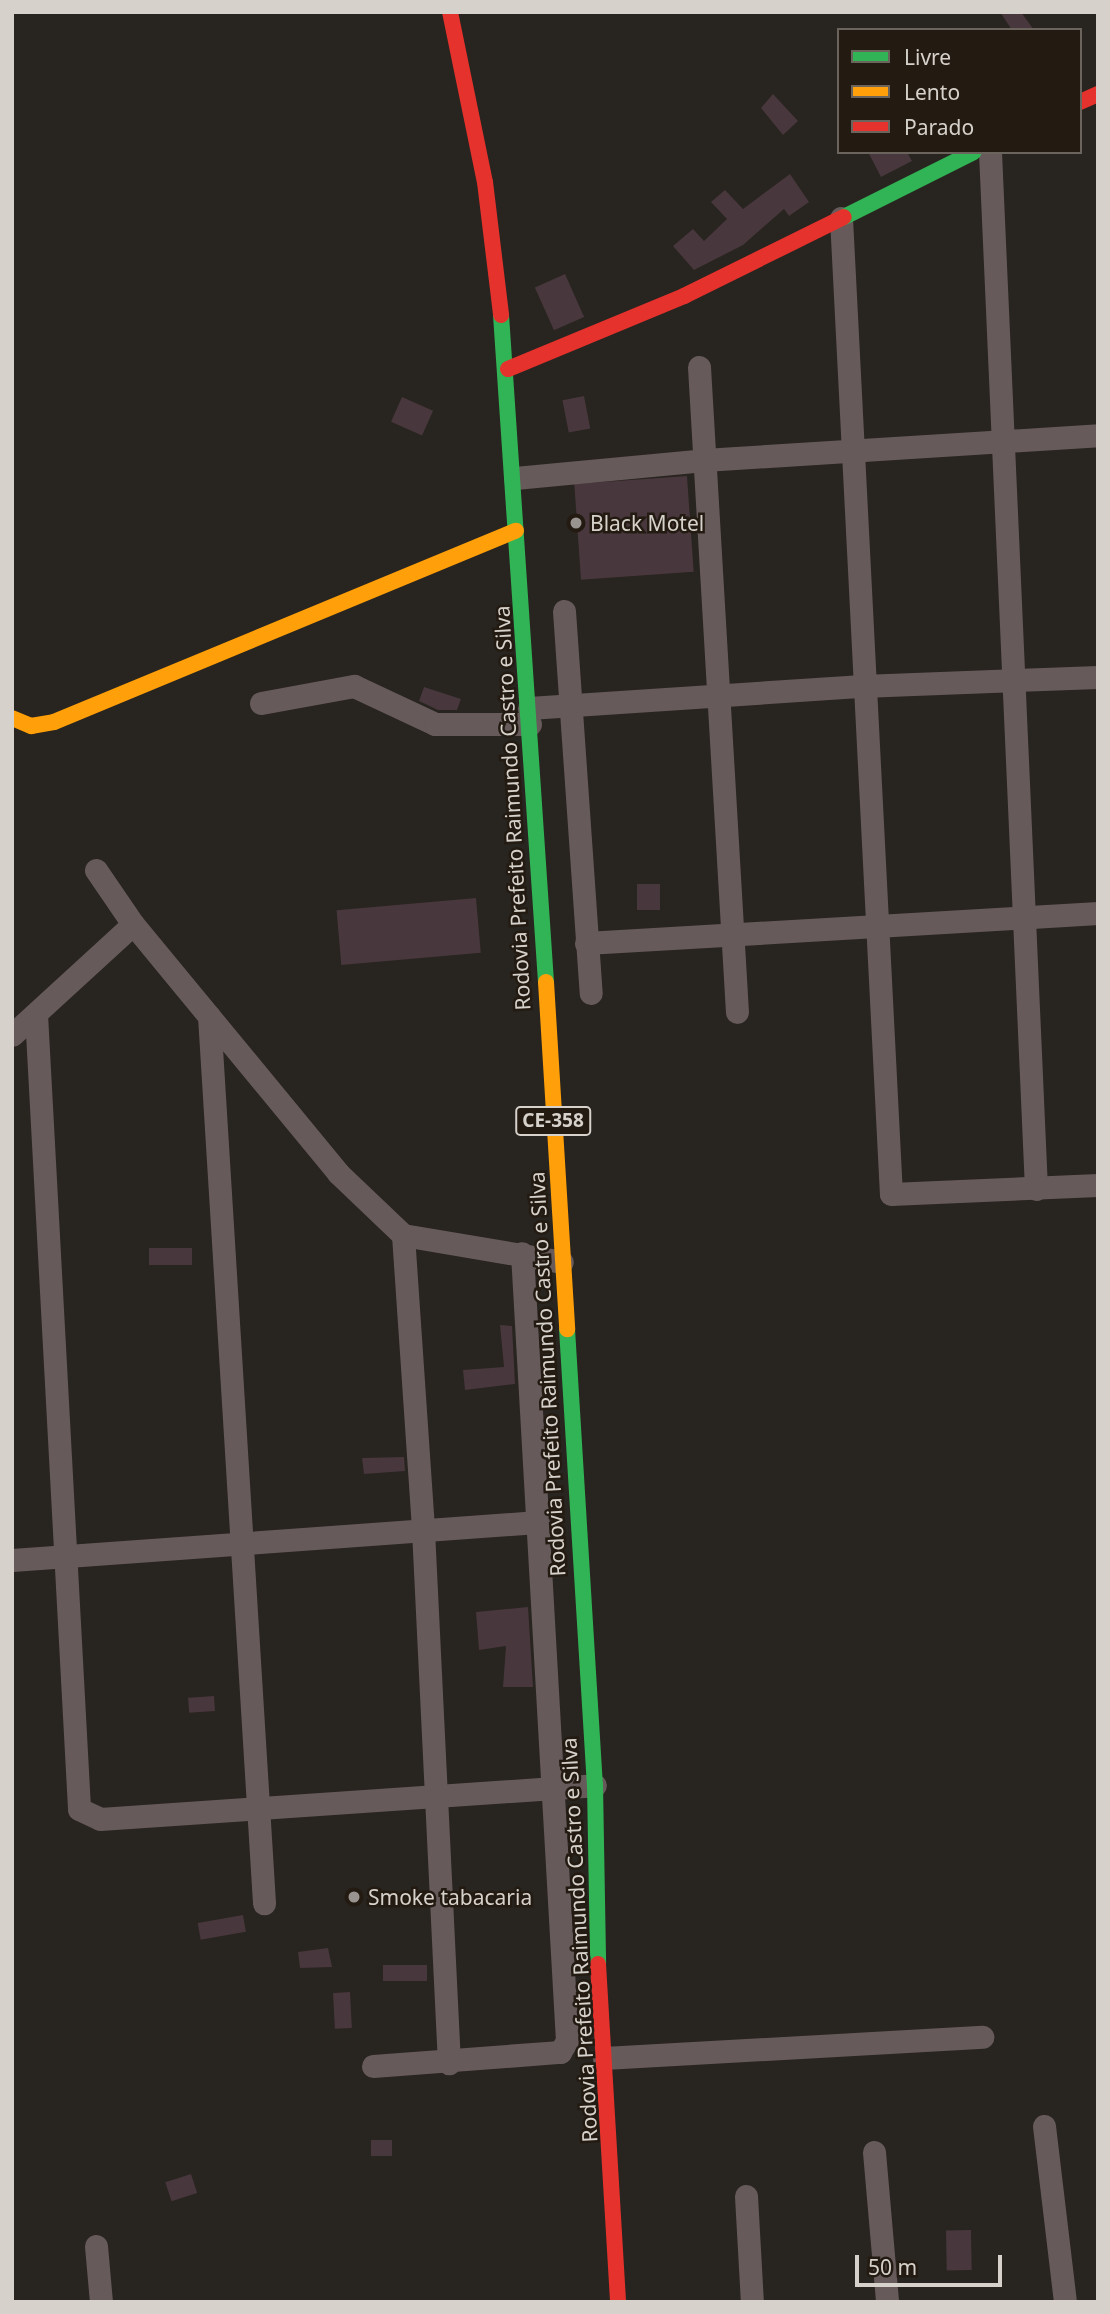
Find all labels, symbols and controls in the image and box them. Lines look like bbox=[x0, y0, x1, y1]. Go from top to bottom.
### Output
legend bbox=[837, 28, 1082, 154]
text: Livre bbox=[904, 43, 951, 71]
text: Lento bbox=[904, 78, 960, 106]
text: Parado bbox=[904, 113, 974, 141]
place label: Black Motel bbox=[590, 510, 704, 536]
marker: Black Motel bbox=[568, 515, 584, 531]
street label: Rodovia Prefeito Raimundo Castro e Silva bbox=[489, 605, 535, 1011]
road number: CE-358 bbox=[514, 1106, 592, 1136]
street label: Rodovia Prefeito Raimundo Castro e Silva bbox=[524, 1171, 570, 1577]
street label: Rodovia Prefeito Raimundo Castro e Silva bbox=[556, 1737, 602, 2143]
place label: Smoke tabacaria bbox=[368, 1884, 532, 1910]
marker: Smoke tabacaria bbox=[346, 1889, 362, 1905]
scale bar bbox=[858, 2240, 1005, 2284]
text: 50 m bbox=[868, 2253, 917, 2281]

